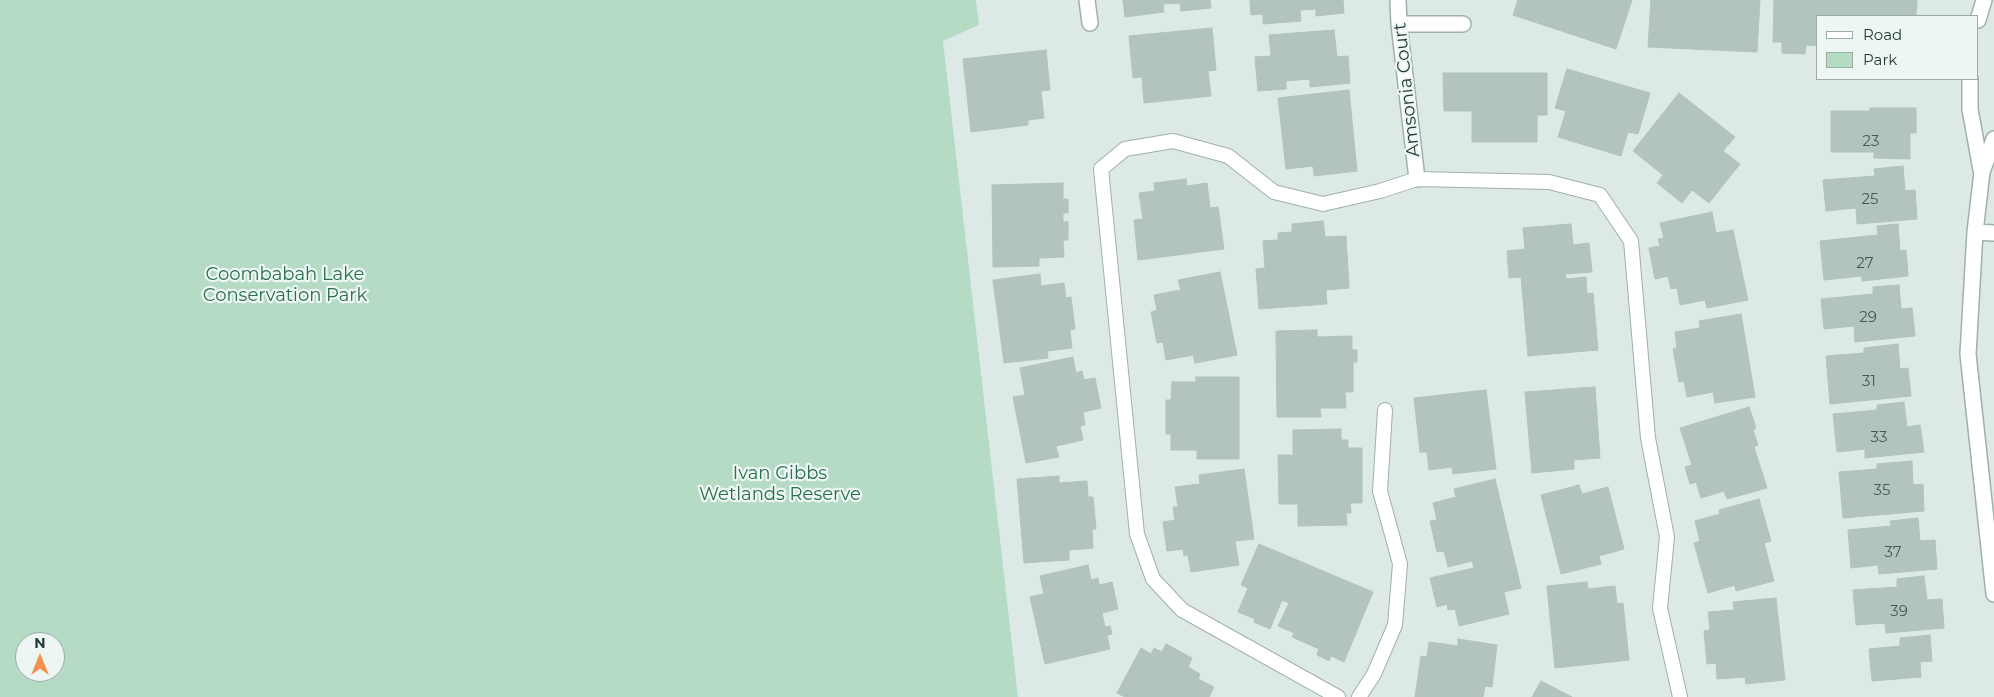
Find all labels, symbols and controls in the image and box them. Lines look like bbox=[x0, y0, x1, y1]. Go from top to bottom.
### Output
legend bbox=[1816, 15, 1979, 80]
street label: Amsonia Court bbox=[1389, 22, 1425, 158]
text: Road bbox=[1863, 25, 1902, 44]
text: Park bbox=[1863, 50, 1897, 69]
house number: 23 bbox=[1863, 133, 1879, 151]
house number: 25 bbox=[1861, 191, 1879, 209]
house number: 27 bbox=[1856, 255, 1874, 273]
park label: Coombabah Lake Conservation Park bbox=[203, 264, 367, 306]
house number: 29 bbox=[1859, 309, 1877, 327]
house number: 31 bbox=[1862, 373, 1876, 391]
house number: 33 bbox=[1871, 429, 1887, 447]
park label: Ivan Gibbs Wetlands Reserve bbox=[699, 463, 861, 506]
house number: 35 bbox=[1874, 482, 1890, 500]
house number: 37 bbox=[1884, 544, 1902, 562]
house number: 39 bbox=[1890, 603, 1908, 621]
north arrow bbox=[15, 632, 65, 682]
text: N bbox=[34, 634, 46, 652]

